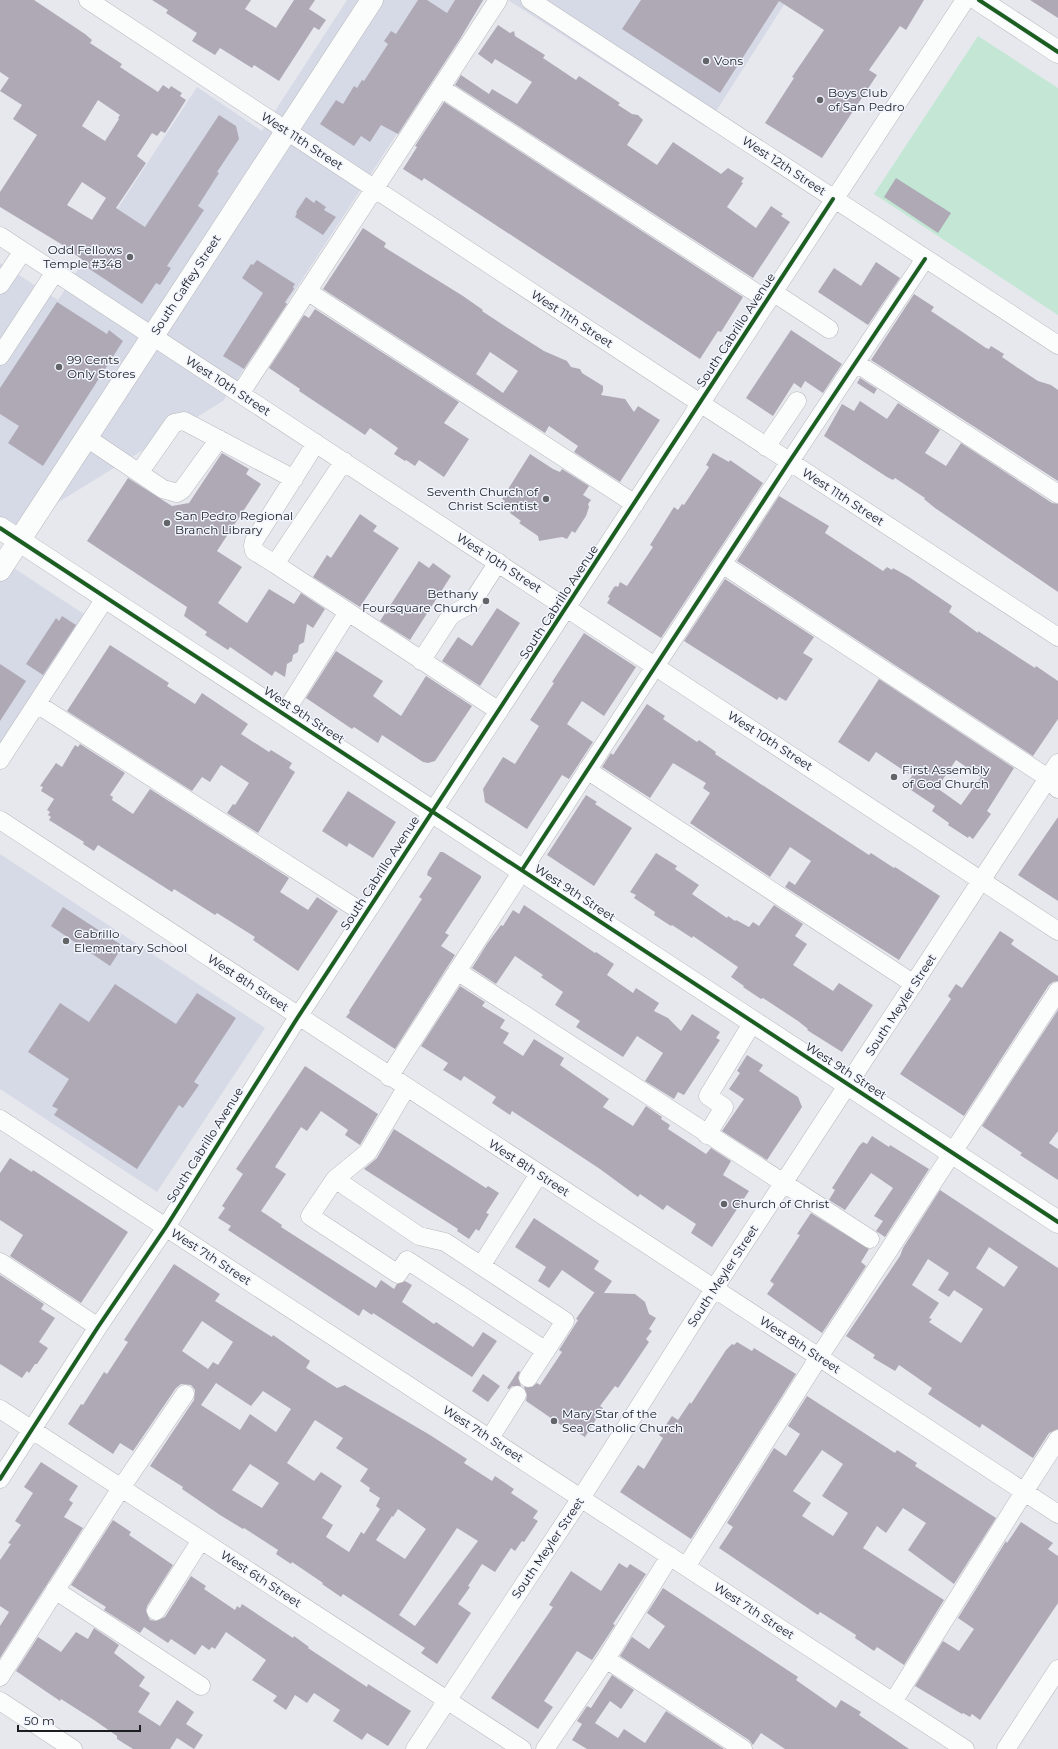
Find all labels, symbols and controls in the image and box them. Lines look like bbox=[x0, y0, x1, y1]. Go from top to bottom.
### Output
place label: Vons bbox=[714, 53, 743, 68]
marker: Vons bbox=[701, 56, 711, 66]
place label: Boys Club of San Pedro bbox=[828, 85, 904, 114]
marker: Boys Club of San Pedro bbox=[815, 95, 825, 105]
street label: West 11th Street bbox=[258, 108, 346, 173]
street label: West 12th Street bbox=[739, 133, 829, 198]
street label: South Gaffey Street bbox=[148, 232, 224, 338]
place label: Odd Fellows Temple #348 bbox=[43, 242, 122, 271]
marker: Odd Fellows Temple #348 bbox=[125, 252, 135, 262]
street label: South Cabrillo Avenue bbox=[693, 270, 778, 390]
street label: West 11th Street bbox=[528, 286, 616, 351]
place label: 99 Cents Only Stores bbox=[67, 352, 135, 381]
street label: West 10th Street bbox=[183, 352, 274, 419]
marker: 99 Cents Only Stores bbox=[54, 362, 64, 372]
street label: West 11th Street bbox=[799, 464, 887, 529]
place label: Seventh Church of Christ Scientist bbox=[427, 484, 539, 513]
marker: Seventh Church of Christ Scientist bbox=[541, 494, 551, 504]
place label: San Pedro Regional Branch Library bbox=[175, 508, 293, 537]
marker: San Pedro Regional Branch Library bbox=[162, 518, 172, 528]
street label: West 10th Street bbox=[454, 529, 545, 596]
street label: South Cabrillo Avenue bbox=[516, 542, 601, 662]
place label: Bethany Foursquare Church bbox=[362, 586, 478, 615]
marker: Bethany Foursquare Church bbox=[481, 596, 491, 606]
street label: West 9th Street bbox=[261, 683, 348, 746]
street label: West 10th Street bbox=[725, 707, 816, 774]
place label: First Assembly of God Church bbox=[902, 762, 990, 791]
marker: First Assembly of God Church bbox=[889, 772, 899, 782]
street label: South Cabrillo Avenue bbox=[337, 813, 422, 933]
street label: West 9th Street bbox=[532, 861, 619, 924]
place label: Cabrillo Elementary School bbox=[74, 926, 187, 955]
marker: Cabrillo Elementary School bbox=[61, 936, 71, 946]
street label: West 8th Street bbox=[205, 951, 292, 1014]
street label: South Meyler Street bbox=[862, 951, 939, 1059]
street label: West 9th Street bbox=[803, 1039, 890, 1102]
street label: South Cabrillo Avenue bbox=[163, 1084, 246, 1205]
street label: West 8th Street bbox=[486, 1136, 573, 1199]
place label: Church of Christ bbox=[732, 1196, 829, 1211]
marker: Church of Christ bbox=[719, 1199, 729, 1209]
street label: South Meyler Street bbox=[684, 1222, 761, 1330]
street label: West 7th Street bbox=[168, 1225, 254, 1288]
street label: West 8th Street bbox=[757, 1313, 844, 1376]
street label: West 7th Street bbox=[440, 1402, 526, 1465]
place label: Mary Star of the Sea Catholic Church bbox=[562, 1406, 683, 1435]
marker: Mary Star of the Sea Catholic Church bbox=[549, 1416, 559, 1426]
street label: South Meyler Street bbox=[508, 1494, 587, 1601]
street label: West 6th Street bbox=[218, 1547, 305, 1610]
street label: West 7th Street bbox=[711, 1579, 797, 1642]
scale bar bbox=[18, 1707, 140, 1733]
text: 50 m bbox=[24, 1713, 55, 1728]

